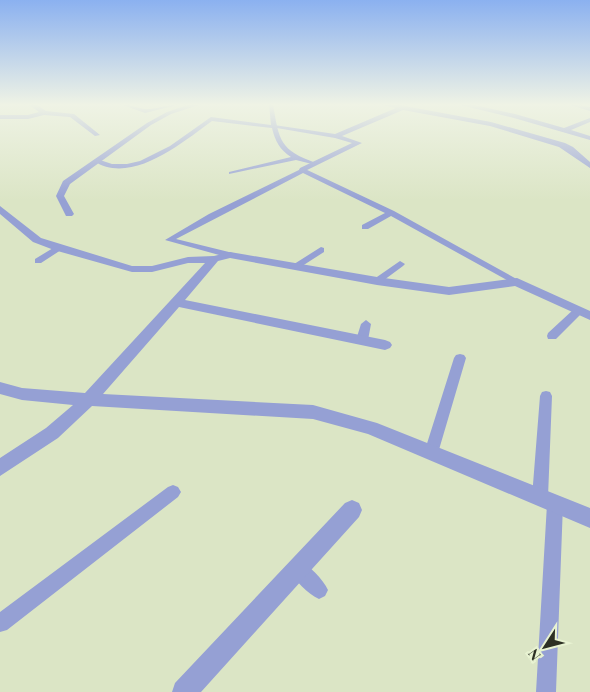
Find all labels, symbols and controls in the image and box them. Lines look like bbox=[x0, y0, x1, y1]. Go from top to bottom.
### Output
north arrow bbox=[520, 622, 570, 672]
text: N bbox=[523, 645, 545, 665]

